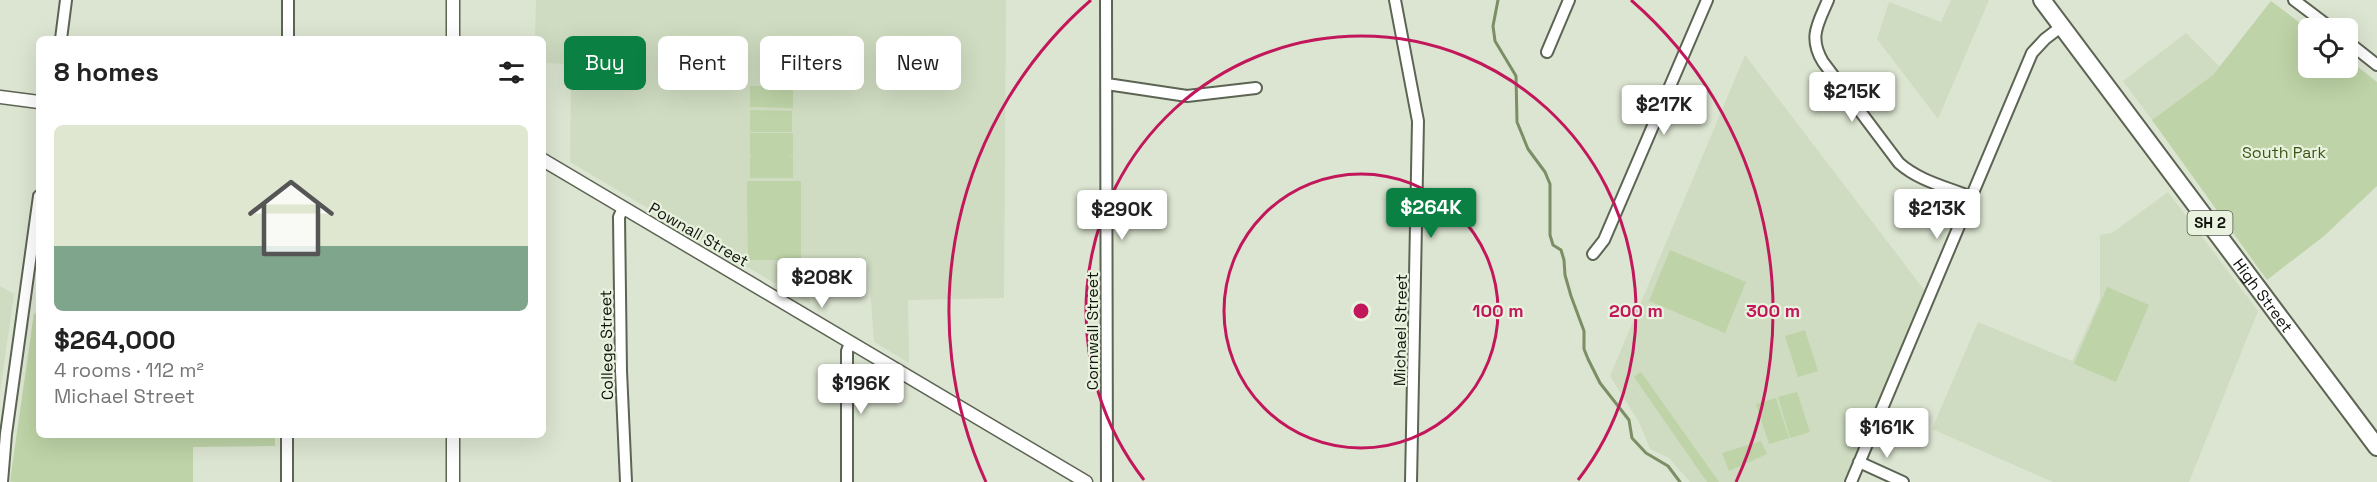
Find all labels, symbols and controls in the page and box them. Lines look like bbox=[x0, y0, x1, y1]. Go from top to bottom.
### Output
map controls bbox=[2298, 18, 2358, 78]
button: locate bbox=[2298, 18, 2358, 78]
chip: Buy bbox=[564, 36, 646, 90]
chip: Rent bbox=[658, 36, 748, 90]
chip: Filters bbox=[760, 36, 864, 90]
chip: New bbox=[876, 36, 961, 90]
text: 8 homes bbox=[54, 55, 159, 89]
icon: filters bbox=[495, 56, 528, 89]
pin: $215K bbox=[1810, 72, 1894, 123]
text: $215K bbox=[1823, 78, 1881, 104]
pin: $217K bbox=[1622, 85, 1706, 136]
text: $217K bbox=[1636, 91, 1692, 117]
park label: South Park bbox=[2242, 142, 2326, 163]
icon: home bbox=[237, 164, 345, 272]
pin: $264K bbox=[1389, 188, 1473, 239]
pin: $213K bbox=[1895, 189, 1979, 240]
pin: $290K bbox=[1080, 190, 1164, 241]
text: $264K bbox=[1400, 194, 1462, 220]
text: $213K bbox=[1908, 195, 1966, 221]
text: $290K bbox=[1091, 196, 1153, 222]
street label: Pownall Street bbox=[645, 197, 752, 271]
road number: SH 2 bbox=[2188, 211, 2232, 235]
street label: High Street bbox=[2228, 254, 2298, 337]
pin: $208K bbox=[780, 258, 864, 309]
text: $208K bbox=[791, 264, 853, 290]
street label: Cornwall Street bbox=[1082, 272, 1103, 390]
street label: Michael Street bbox=[1389, 274, 1412, 386]
street label: College Street bbox=[595, 290, 618, 400]
text: 100 m bbox=[1472, 299, 1524, 322]
text: 200 m bbox=[1609, 299, 1663, 322]
text: 300 m bbox=[1746, 299, 1800, 322]
centre of rings bbox=[1351, 301, 1371, 321]
text: $264,000 bbox=[54, 323, 176, 357]
text: 4 rooms · 112 m² bbox=[54, 357, 204, 383]
pin: $196K bbox=[819, 364, 903, 415]
text: $196K bbox=[832, 370, 890, 396]
text: Michael Street bbox=[54, 383, 195, 409]
pin: $161K bbox=[1845, 408, 1929, 459]
text: $161K bbox=[1860, 414, 1915, 440]

